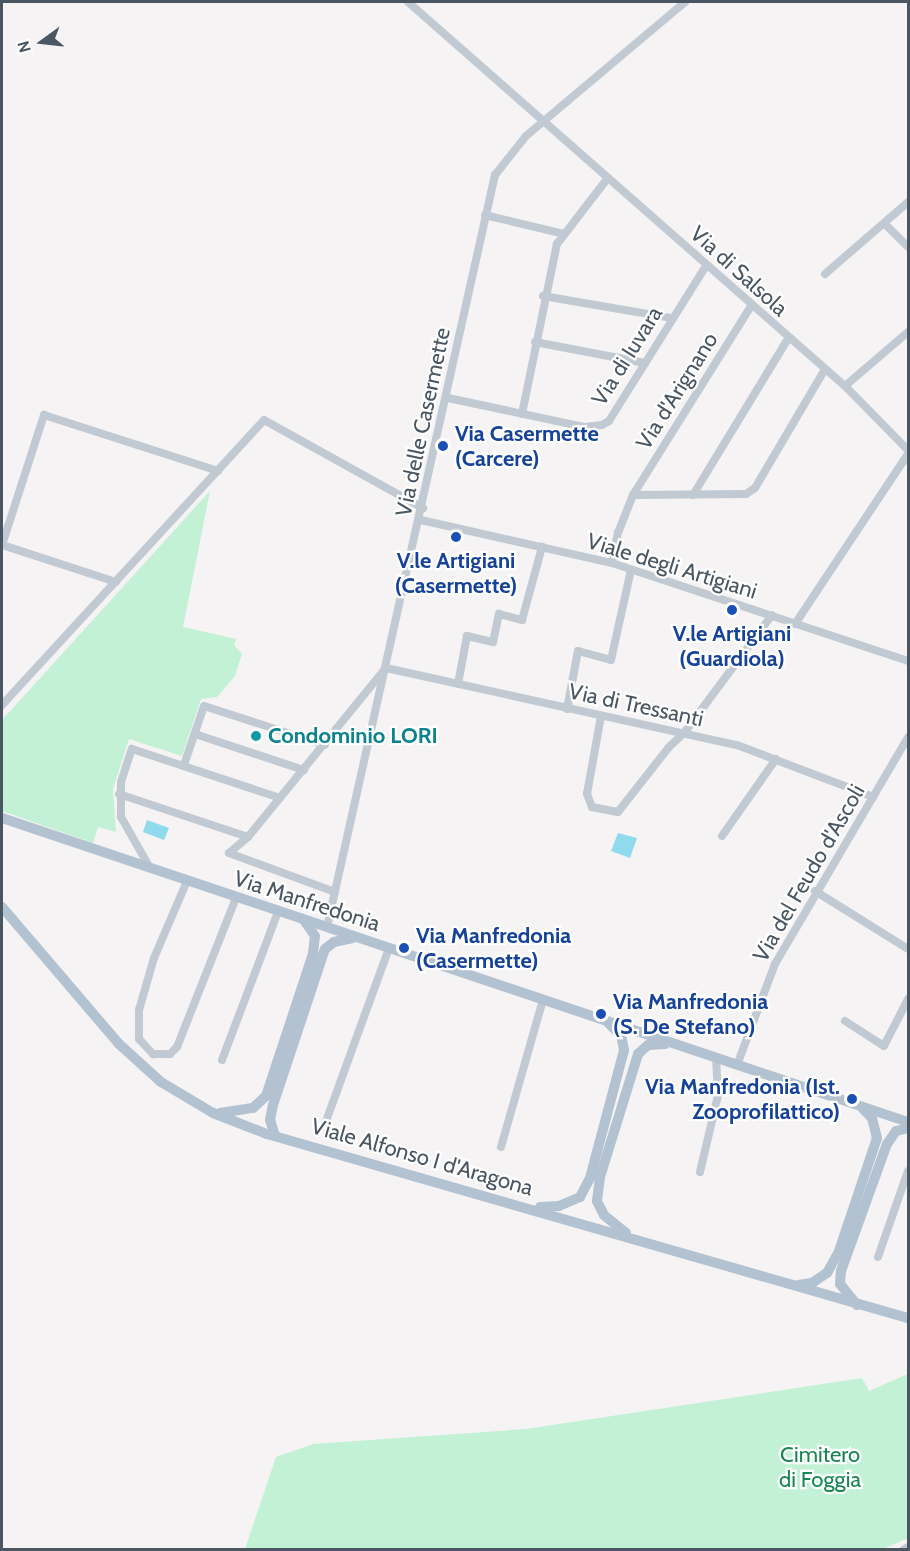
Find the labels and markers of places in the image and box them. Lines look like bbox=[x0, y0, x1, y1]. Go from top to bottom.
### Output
place label: Via Casermette (Carcere) bbox=[455, 420, 599, 472]
marker: Via Casermette (Carcere) bbox=[436, 439, 450, 453]
marker: V.le Artigiani (Casermette) bbox=[449, 530, 463, 544]
place label: V.le Artigiani (Casermette) bbox=[395, 547, 517, 598]
marker: V.le Artigiani (Guardiola) bbox=[725, 603, 739, 617]
place label: V.le Artigiani (Guardiola) bbox=[673, 620, 791, 672]
place label: Condominio LORI bbox=[268, 723, 438, 749]
marker: Condominio LORI bbox=[249, 729, 263, 743]
place label: Via Manfredonia (Casermette) bbox=[416, 922, 571, 974]
marker: Via Manfredonia (Casermette) bbox=[397, 941, 411, 955]
place label: Via Manfredonia (S. De Stefano) bbox=[613, 988, 768, 1040]
marker: Via Manfredonia (S. De Stefano) bbox=[594, 1007, 608, 1021]
place label: Via Manfredonia (Ist. Zooprofilattico) bbox=[645, 1073, 840, 1124]
marker: Via Manfredonia (Ist. Zooprofilattico) bbox=[845, 1092, 859, 1106]

